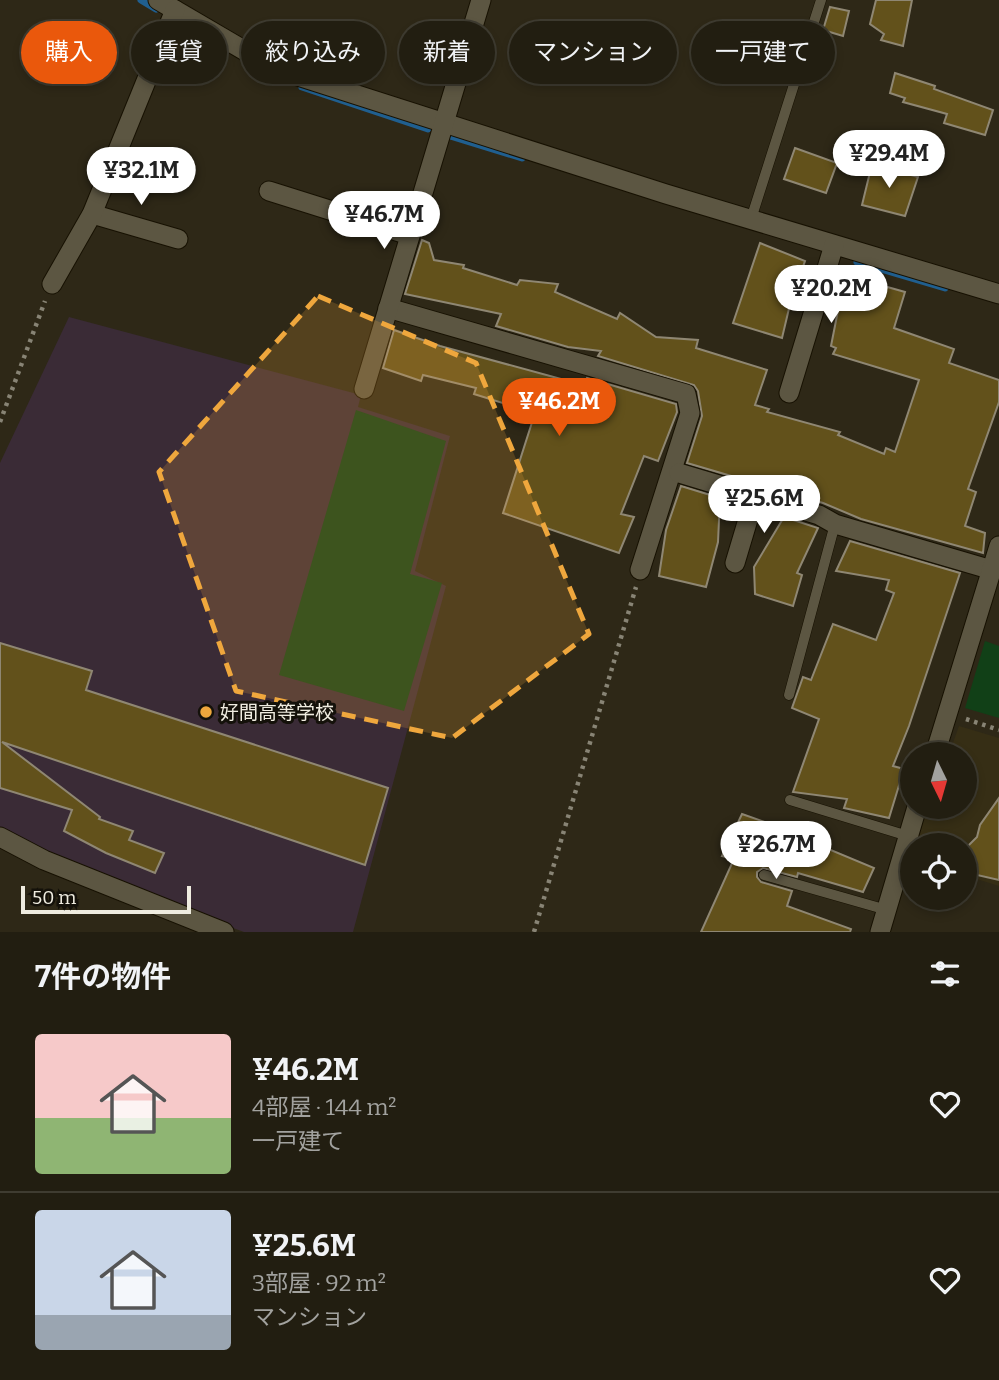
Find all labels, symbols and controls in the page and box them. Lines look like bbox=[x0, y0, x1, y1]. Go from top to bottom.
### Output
chip: 購入 bbox=[21, 21, 117, 84]
chip: 賃貸 bbox=[131, 21, 227, 84]
chip: 絞り込み bbox=[241, 21, 385, 84]
chip: 新着 bbox=[399, 21, 495, 84]
chip: マンション bbox=[509, 21, 677, 84]
chip: 一戸建て bbox=[691, 21, 835, 84]
pin: ¥29.4M bbox=[832, 130, 946, 190]
text: ¥29.4M bbox=[849, 139, 929, 167]
pin: ¥32.1M bbox=[84, 148, 198, 207]
text: ¥32.1M bbox=[103, 156, 179, 184]
pin: ¥46.7M bbox=[327, 191, 441, 251]
text: ¥46.7M bbox=[344, 200, 424, 228]
pin: ¥20.2M bbox=[774, 266, 888, 325]
text: ¥20.2M bbox=[791, 274, 871, 302]
pin: ¥46.2M bbox=[502, 378, 616, 438]
text: ¥46.2M bbox=[518, 387, 600, 415]
pin: ¥25.6M bbox=[707, 476, 821, 535]
text: ¥25.6M bbox=[724, 484, 804, 512]
place label: 好間高等学校 bbox=[220, 701, 334, 724]
marker: 好間高等学校 bbox=[198, 704, 214, 720]
north arrow bbox=[900, 742, 976, 819]
map controls bbox=[900, 742, 977, 910]
pin: ¥26.7M bbox=[719, 822, 833, 881]
text: ¥26.7M bbox=[736, 830, 816, 858]
button: locate bbox=[900, 833, 977, 910]
scale bar bbox=[21, 883, 191, 915]
text: 50 m bbox=[32, 886, 76, 909]
icon: filters bbox=[926, 955, 964, 993]
text: 7件の物件 bbox=[35, 959, 171, 995]
text: ¥46.2M bbox=[252, 1052, 359, 1088]
icon: home bbox=[91, 1062, 175, 1146]
icon: heart bbox=[926, 1085, 964, 1123]
text: 4部屋 · 144 m² bbox=[252, 1093, 397, 1121]
text: 一戸建て bbox=[252, 1127, 344, 1155]
text: ¥25.6M bbox=[252, 1228, 356, 1264]
icon: home bbox=[91, 1238, 175, 1322]
icon: heart bbox=[926, 1261, 964, 1299]
text: 3部屋 · 92 m² bbox=[252, 1269, 386, 1297]
text: マンション bbox=[252, 1303, 367, 1331]

